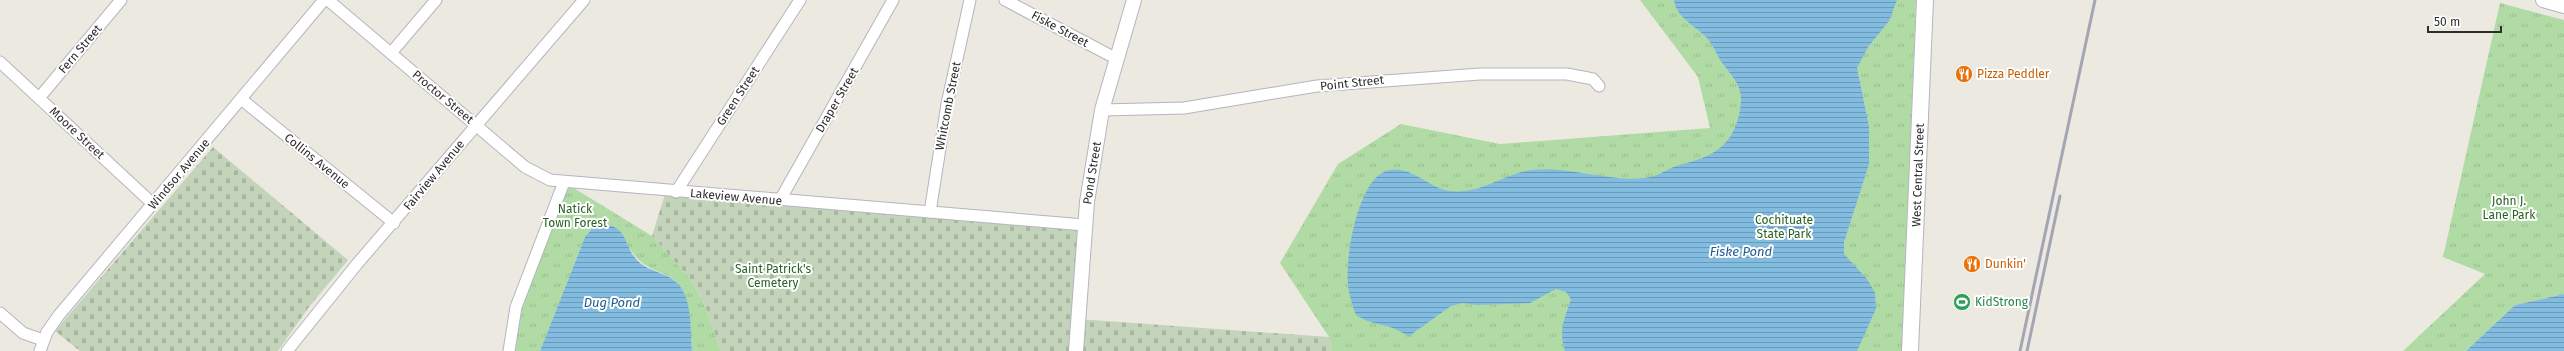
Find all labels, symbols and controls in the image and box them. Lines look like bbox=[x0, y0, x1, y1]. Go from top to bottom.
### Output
street label: Fiske Street bbox=[1029, 8, 1092, 50]
scale bar bbox=[2428, 8, 2501, 34]
text: 50 m bbox=[2434, 15, 2460, 29]
street label: Fern Street bbox=[56, 21, 105, 76]
street label: Whitcomb Street bbox=[933, 60, 964, 152]
street label: Green Street bbox=[714, 63, 763, 128]
restaurant icon: Pizza Peddler bbox=[1954, 64, 1974, 84]
street label: Draper Street bbox=[813, 65, 862, 135]
street label: Proctor Street bbox=[410, 67, 477, 127]
place label: Pizza Peddler bbox=[1977, 67, 2050, 81]
street label: Point Street bbox=[1319, 73, 1385, 93]
street label: Moore Street bbox=[47, 104, 108, 162]
street label: West Central Street bbox=[1909, 122, 1927, 227]
street label: Collins Avenue bbox=[282, 131, 352, 191]
street label: Windsor Avenue bbox=[145, 136, 213, 212]
street label: Fairview Avenue bbox=[401, 137, 467, 213]
street label: Pond Street bbox=[1080, 140, 1104, 205]
street label: Lakeview Avenue bbox=[689, 186, 783, 208]
park label: John J. Lane Park bbox=[2483, 194, 2536, 222]
park label: Natick Town Forest bbox=[543, 202, 608, 230]
park label: Cochituate State Park bbox=[1755, 213, 1813, 241]
water label: Fiske Pond bbox=[1710, 244, 1773, 259]
restaurant icon: Dunkin' bbox=[1962, 254, 1982, 274]
place label: Dunkin' bbox=[1985, 257, 2026, 271]
park label: Saint Patrick's Cemetery bbox=[735, 262, 811, 290]
sports icon: KidStrong bbox=[1952, 292, 1972, 312]
water label: Dug Pond bbox=[584, 295, 641, 310]
place label: KidStrong bbox=[1975, 295, 2029, 309]

